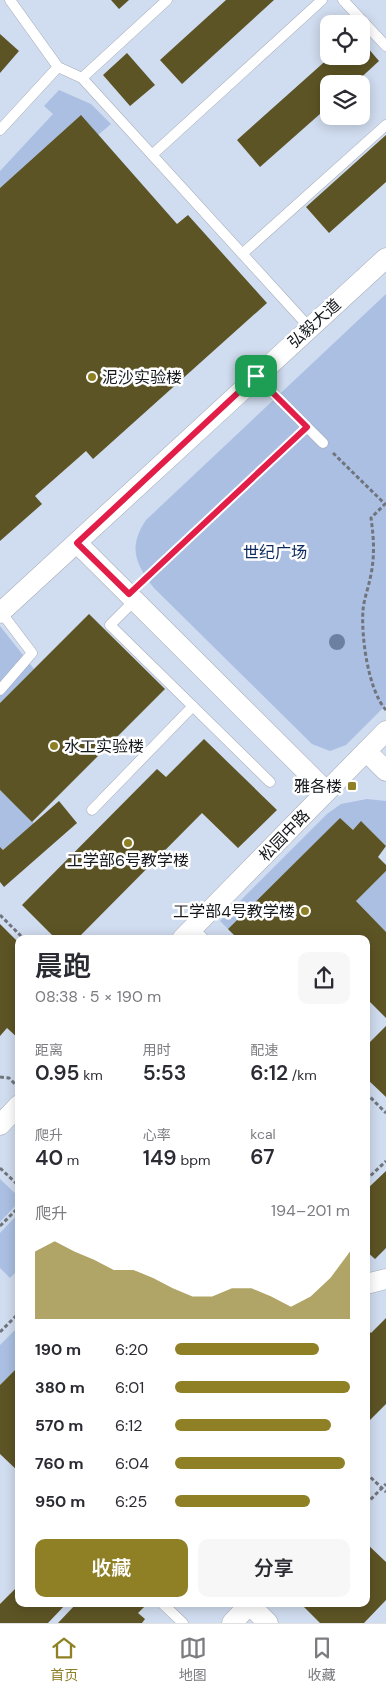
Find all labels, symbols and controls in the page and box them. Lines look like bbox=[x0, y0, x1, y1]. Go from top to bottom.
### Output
map controls bbox=[320, 15, 370, 125]
button: locate bbox=[320, 15, 370, 65]
button: layers bbox=[320, 75, 370, 125]
street label: 弘毅大道 bbox=[284, 294, 345, 353]
pin bbox=[235, 355, 277, 397]
icon: arrive bbox=[242, 362, 270, 390]
place label: 泥沙实验楼 bbox=[102, 367, 182, 388]
marker: 泥沙实验楼 bbox=[86, 371, 98, 383]
park label: 世纪广场 bbox=[243, 542, 307, 563]
place label: 水工实验楼 bbox=[64, 736, 144, 757]
marker: 水工实验楼 bbox=[48, 740, 60, 752]
place label: 雅各楼 bbox=[294, 776, 342, 797]
marker: 雅各楼 bbox=[346, 780, 358, 792]
street label: 松园中路 bbox=[255, 805, 314, 866]
marker: 工学部6号教学楼 bbox=[122, 837, 134, 849]
place label: 工学部6号教学楼 bbox=[67, 850, 189, 871]
place label: 工学部4号教学楼 bbox=[173, 901, 295, 922]
marker: 工学部4号教学楼 bbox=[299, 905, 311, 917]
text: 晨跑 bbox=[35, 948, 91, 985]
button: share bbox=[298, 952, 350, 1004]
text: 08:38 · 5 × 190 m bbox=[35, 986, 161, 1007]
text: 距离 bbox=[35, 1041, 63, 1059]
text: 用时 bbox=[143, 1041, 171, 1059]
text: 配速 bbox=[250, 1041, 278, 1059]
text: 0.95 bbox=[35, 1059, 79, 1087]
text: 5:53 bbox=[143, 1059, 186, 1087]
text: 6:12 bbox=[250, 1059, 288, 1087]
text: km bbox=[79, 1066, 103, 1084]
text: /km bbox=[288, 1066, 317, 1084]
text: kcal bbox=[250, 1125, 276, 1143]
text: 爬升 bbox=[35, 1126, 63, 1144]
text: 心率 bbox=[143, 1126, 171, 1144]
text: 67 bbox=[250, 1143, 275, 1171]
text: 40 bbox=[35, 1144, 63, 1172]
text: 149 bbox=[143, 1144, 177, 1172]
text: m bbox=[63, 1151, 79, 1169]
text: bpm bbox=[177, 1151, 210, 1169]
text: 194–201 m bbox=[271, 1200, 350, 1221]
text: 爬升 bbox=[35, 1203, 67, 1224]
text: 190 m bbox=[35, 1339, 81, 1360]
text: 6:20 bbox=[115, 1339, 148, 1360]
text: 380 m bbox=[35, 1377, 85, 1398]
text: 6:01 bbox=[115, 1377, 144, 1398]
text: 570 m bbox=[35, 1415, 83, 1436]
text: 6:12 bbox=[115, 1415, 143, 1436]
text: 760 m bbox=[35, 1453, 84, 1474]
text: 6:04 bbox=[115, 1453, 149, 1474]
text: 950 m bbox=[35, 1491, 85, 1512]
text: 6:25 bbox=[115, 1491, 147, 1512]
button: 收藏 bbox=[35, 1539, 188, 1597]
button: 分享 bbox=[198, 1539, 350, 1597]
tab: 首页 bbox=[50, 1634, 78, 1684]
tab: 地图 bbox=[179, 1634, 207, 1684]
tab: 收藏 bbox=[308, 1634, 336, 1684]

